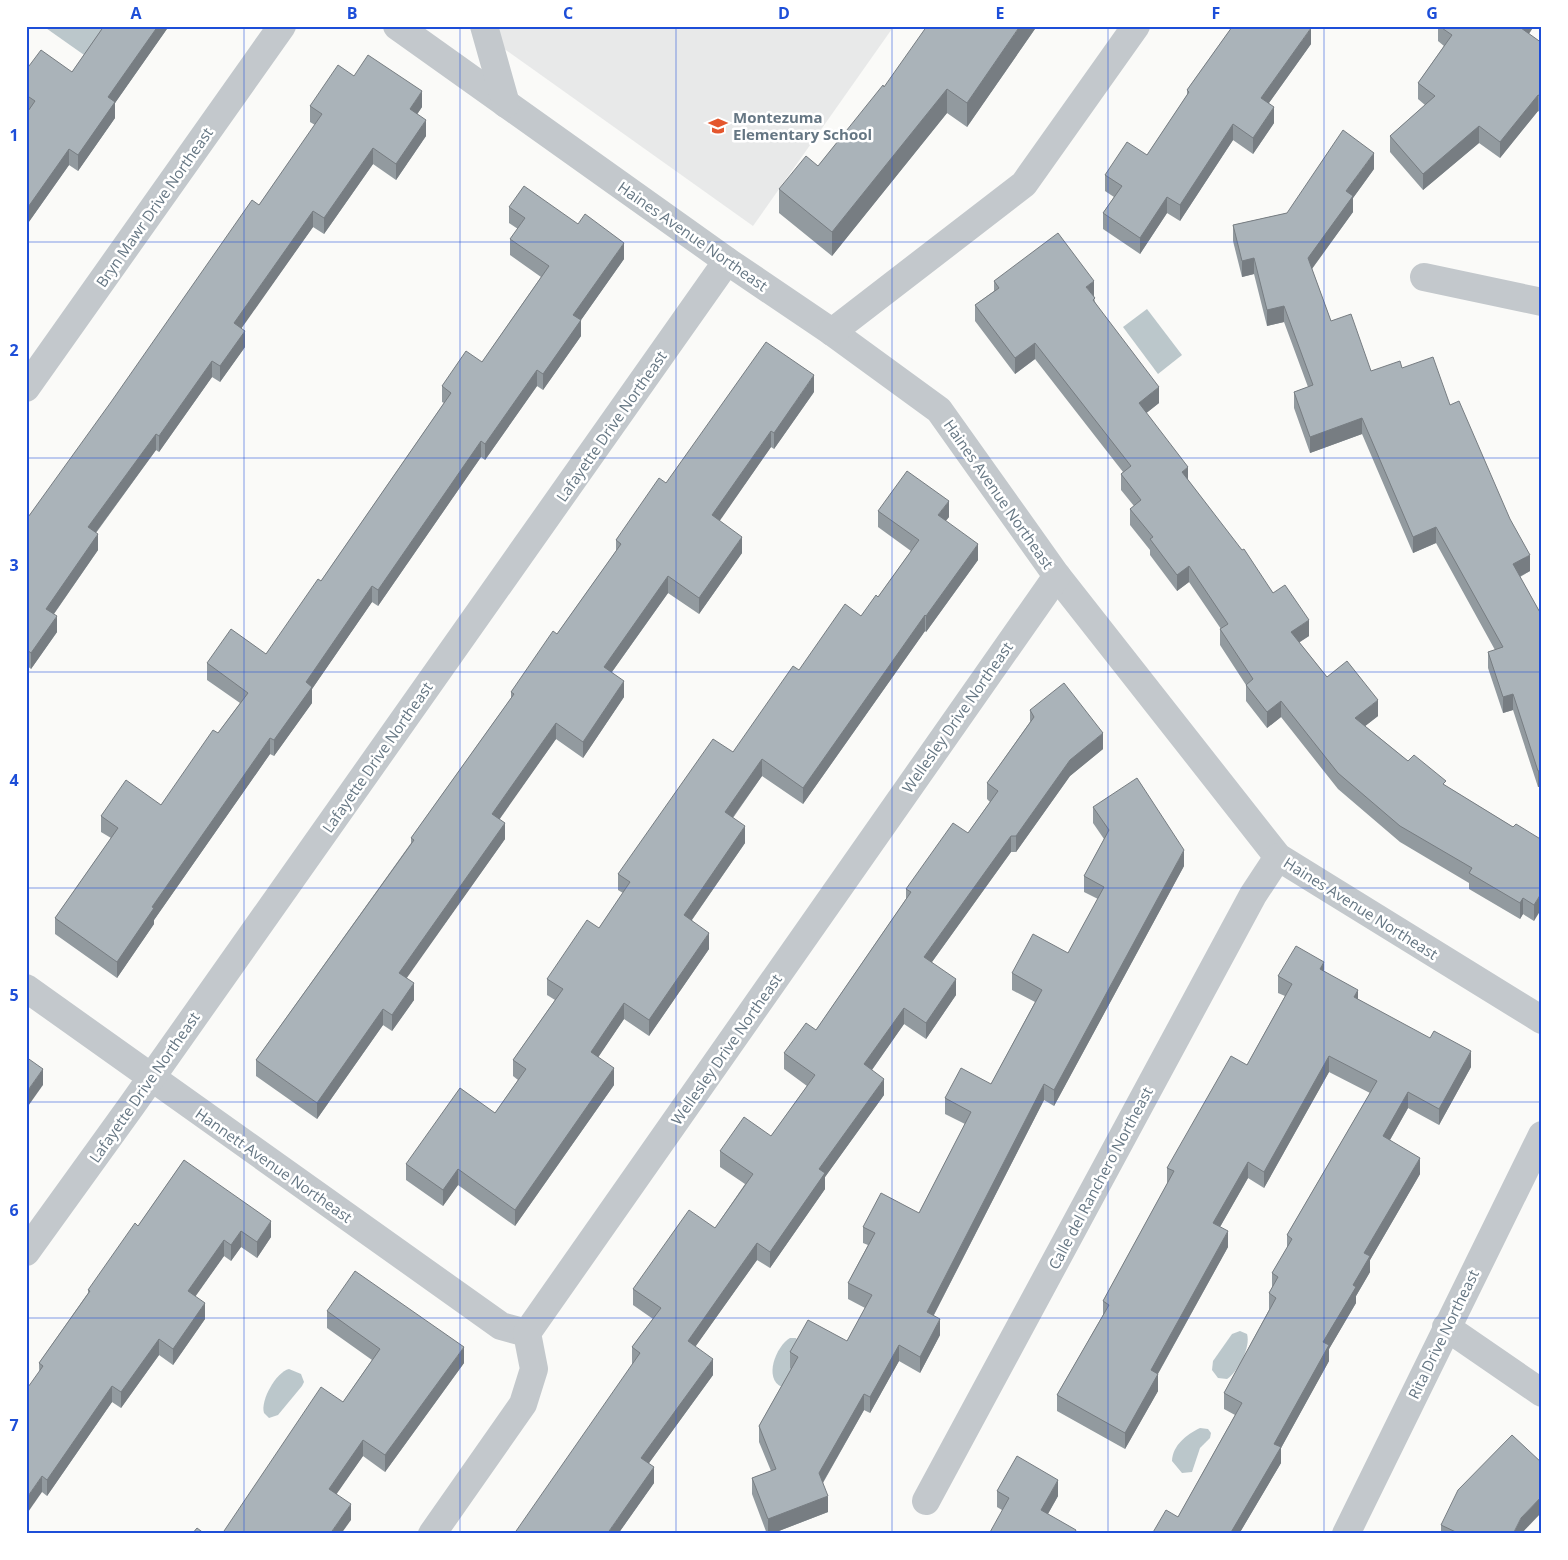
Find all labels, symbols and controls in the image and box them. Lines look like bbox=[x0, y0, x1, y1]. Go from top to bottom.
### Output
text: A bbox=[130, 2, 142, 24]
text: B bbox=[347, 2, 357, 24]
text: C bbox=[563, 2, 573, 24]
text: D bbox=[778, 2, 790, 24]
text: E bbox=[996, 2, 1005, 24]
text: F bbox=[1212, 2, 1220, 24]
text: G bbox=[1426, 2, 1438, 24]
place label: Montezuma Elementary School bbox=[733, 107, 872, 144]
school or university icon: Montezuma Elementary School bbox=[707, 115, 729, 137]
street label: Bryn Mawr Drive Northeast bbox=[91, 123, 217, 291]
text: 1 bbox=[9, 124, 19, 146]
street label: Haines Avenue Northeast bbox=[614, 177, 772, 295]
text: 2 bbox=[9, 339, 19, 361]
street label: Lafayette Drive Northeast bbox=[551, 347, 671, 505]
street label: Haines Avenue Northeast bbox=[940, 415, 1058, 573]
text: 3 bbox=[9, 554, 19, 576]
street label: Wellesley Drive Northeast bbox=[897, 638, 1017, 796]
street label: Lafayette Drive Northeast bbox=[317, 678, 437, 836]
text: 4 bbox=[9, 769, 19, 791]
street label: Haines Avenue Northeast bbox=[1280, 852, 1442, 964]
street label: Wellesley Drive Northeast bbox=[666, 970, 786, 1128]
text: 5 bbox=[9, 984, 19, 1006]
street label: Lafayette Drive Northeast bbox=[84, 1008, 204, 1166]
street label: Calle del Ranchero Northeast bbox=[1043, 1083, 1157, 1273]
street label: Hannett Avenue Northeast bbox=[192, 1103, 356, 1227]
text: 6 bbox=[9, 1199, 19, 1221]
street label: Rita Drive Northeast bbox=[1403, 1266, 1483, 1402]
text: 7 bbox=[9, 1414, 19, 1436]

